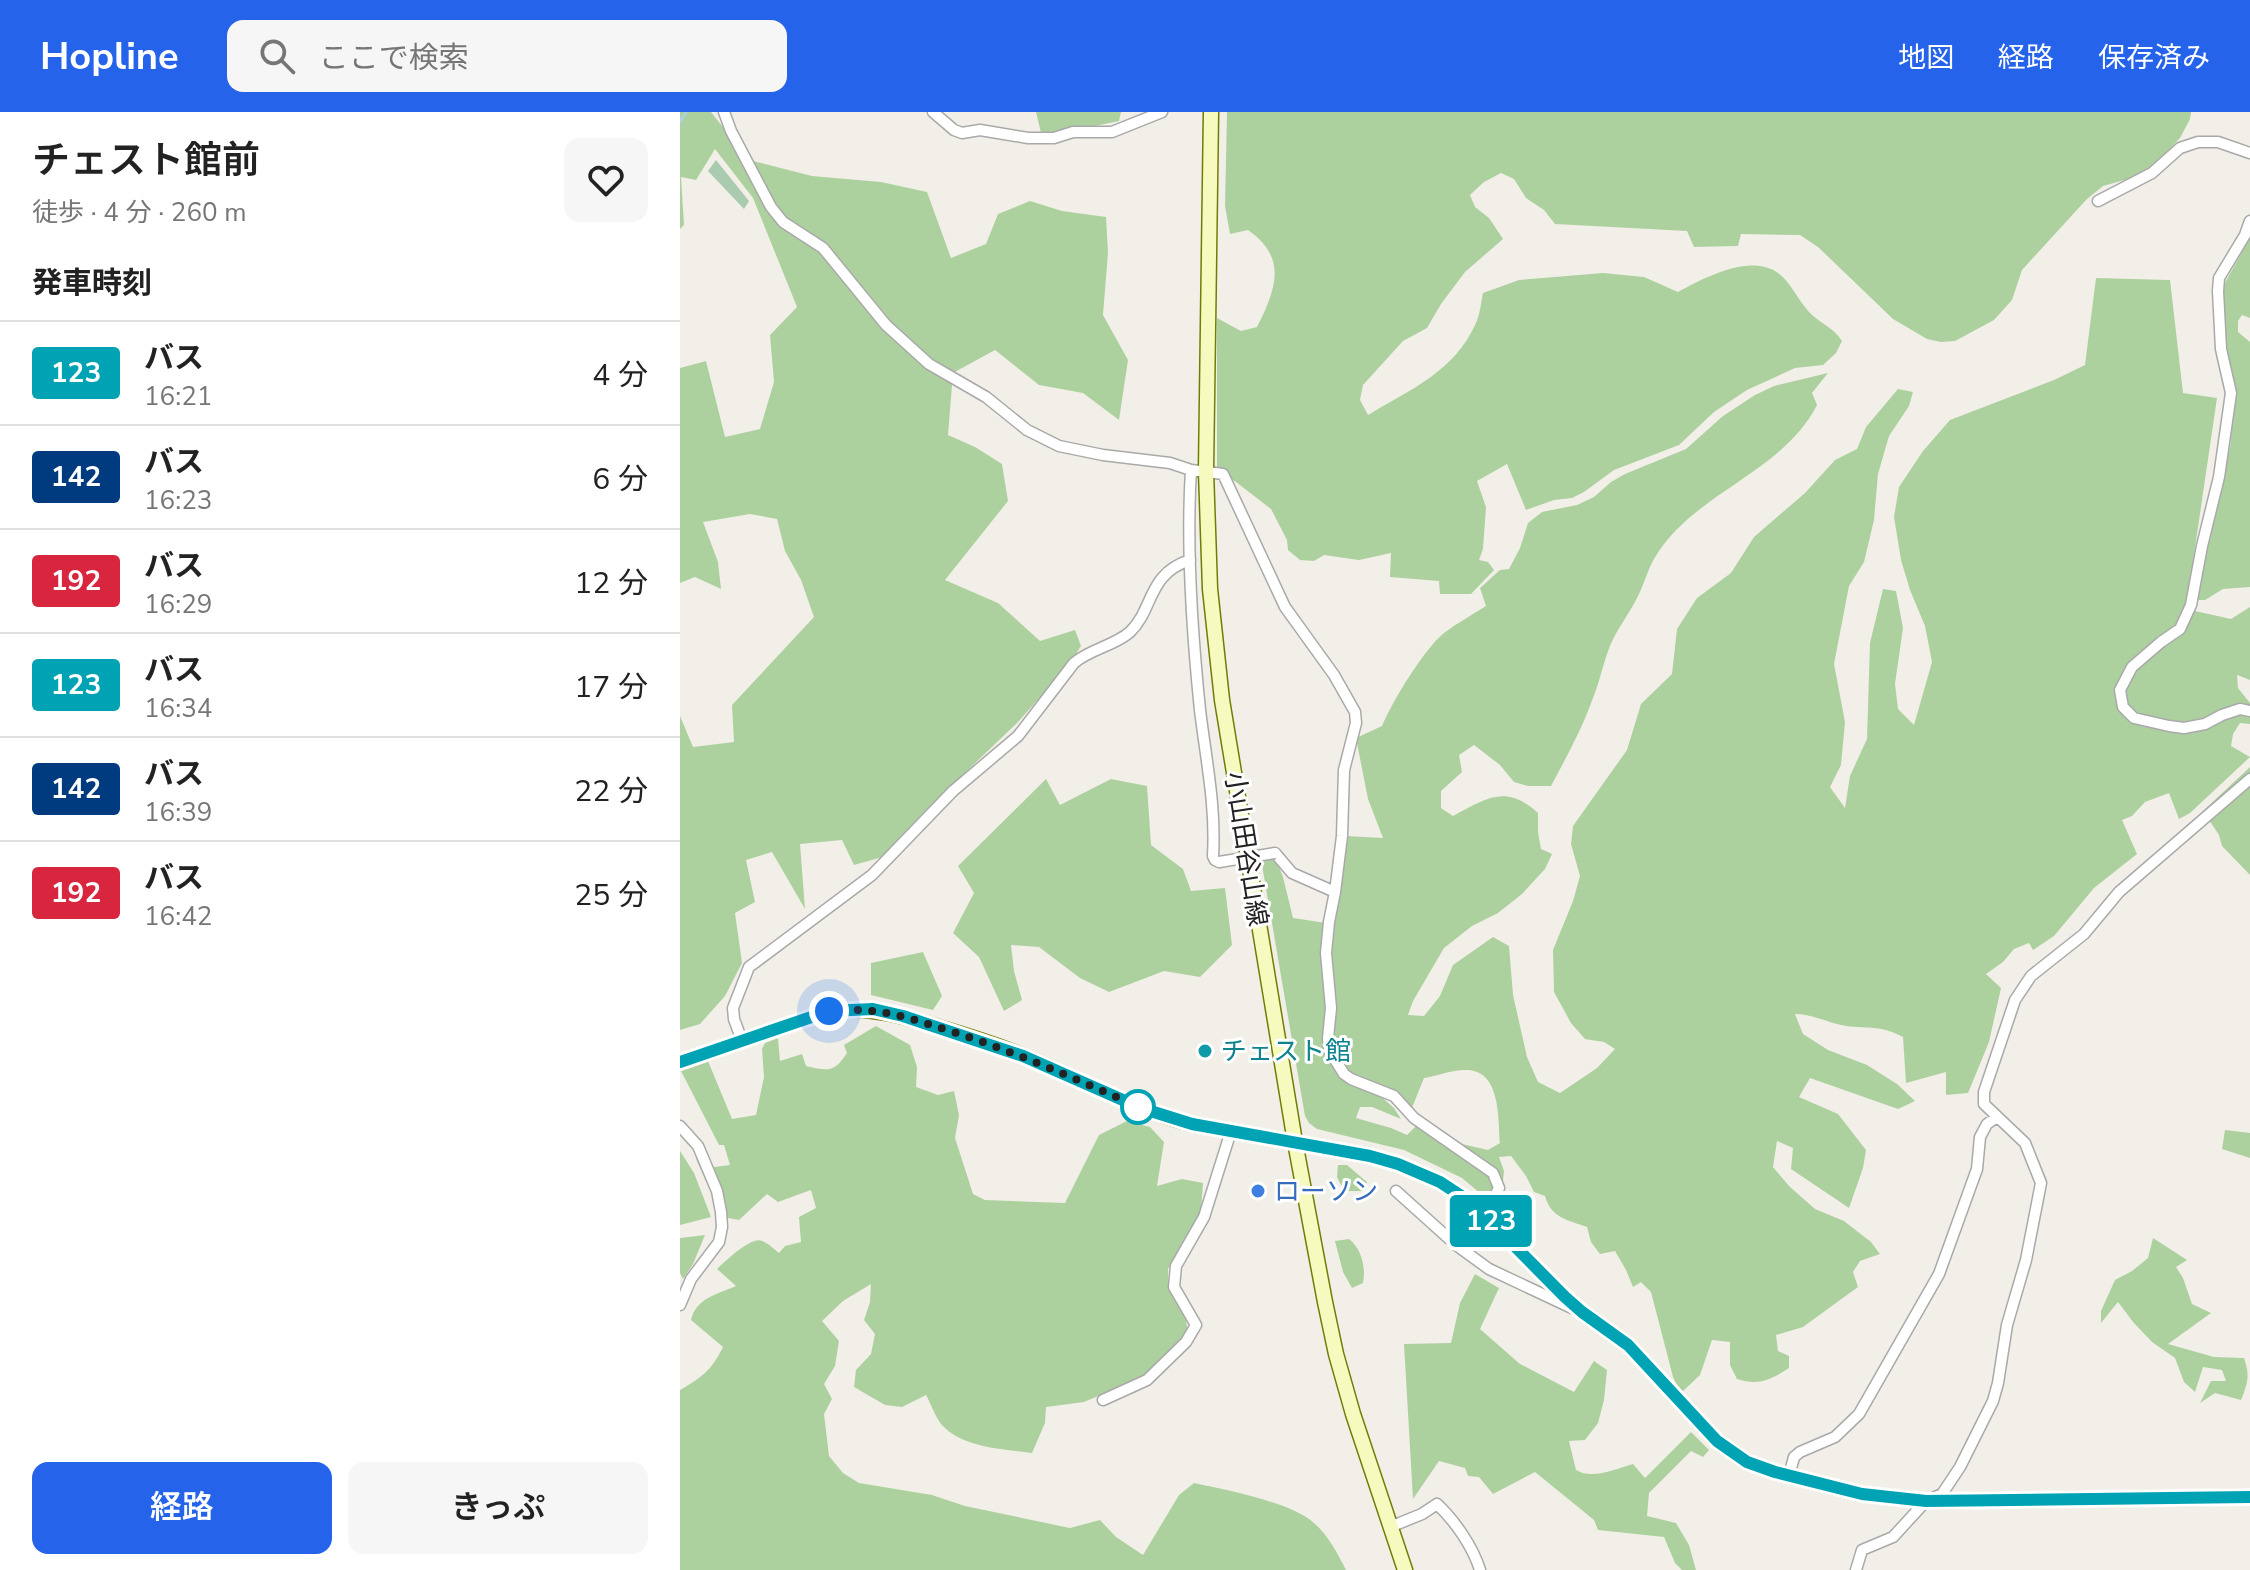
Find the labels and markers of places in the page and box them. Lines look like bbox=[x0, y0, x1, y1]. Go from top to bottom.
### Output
place label: チェスト館 bbox=[1221, 1034, 1351, 1069]
marker: チェスト館 bbox=[1196, 1042, 1214, 1060]
unlabelled marker bbox=[1121, 1090, 1155, 1124]
place label: ローソン bbox=[1274, 1174, 1378, 1209]
marker: ローソン bbox=[1249, 1182, 1267, 1200]

